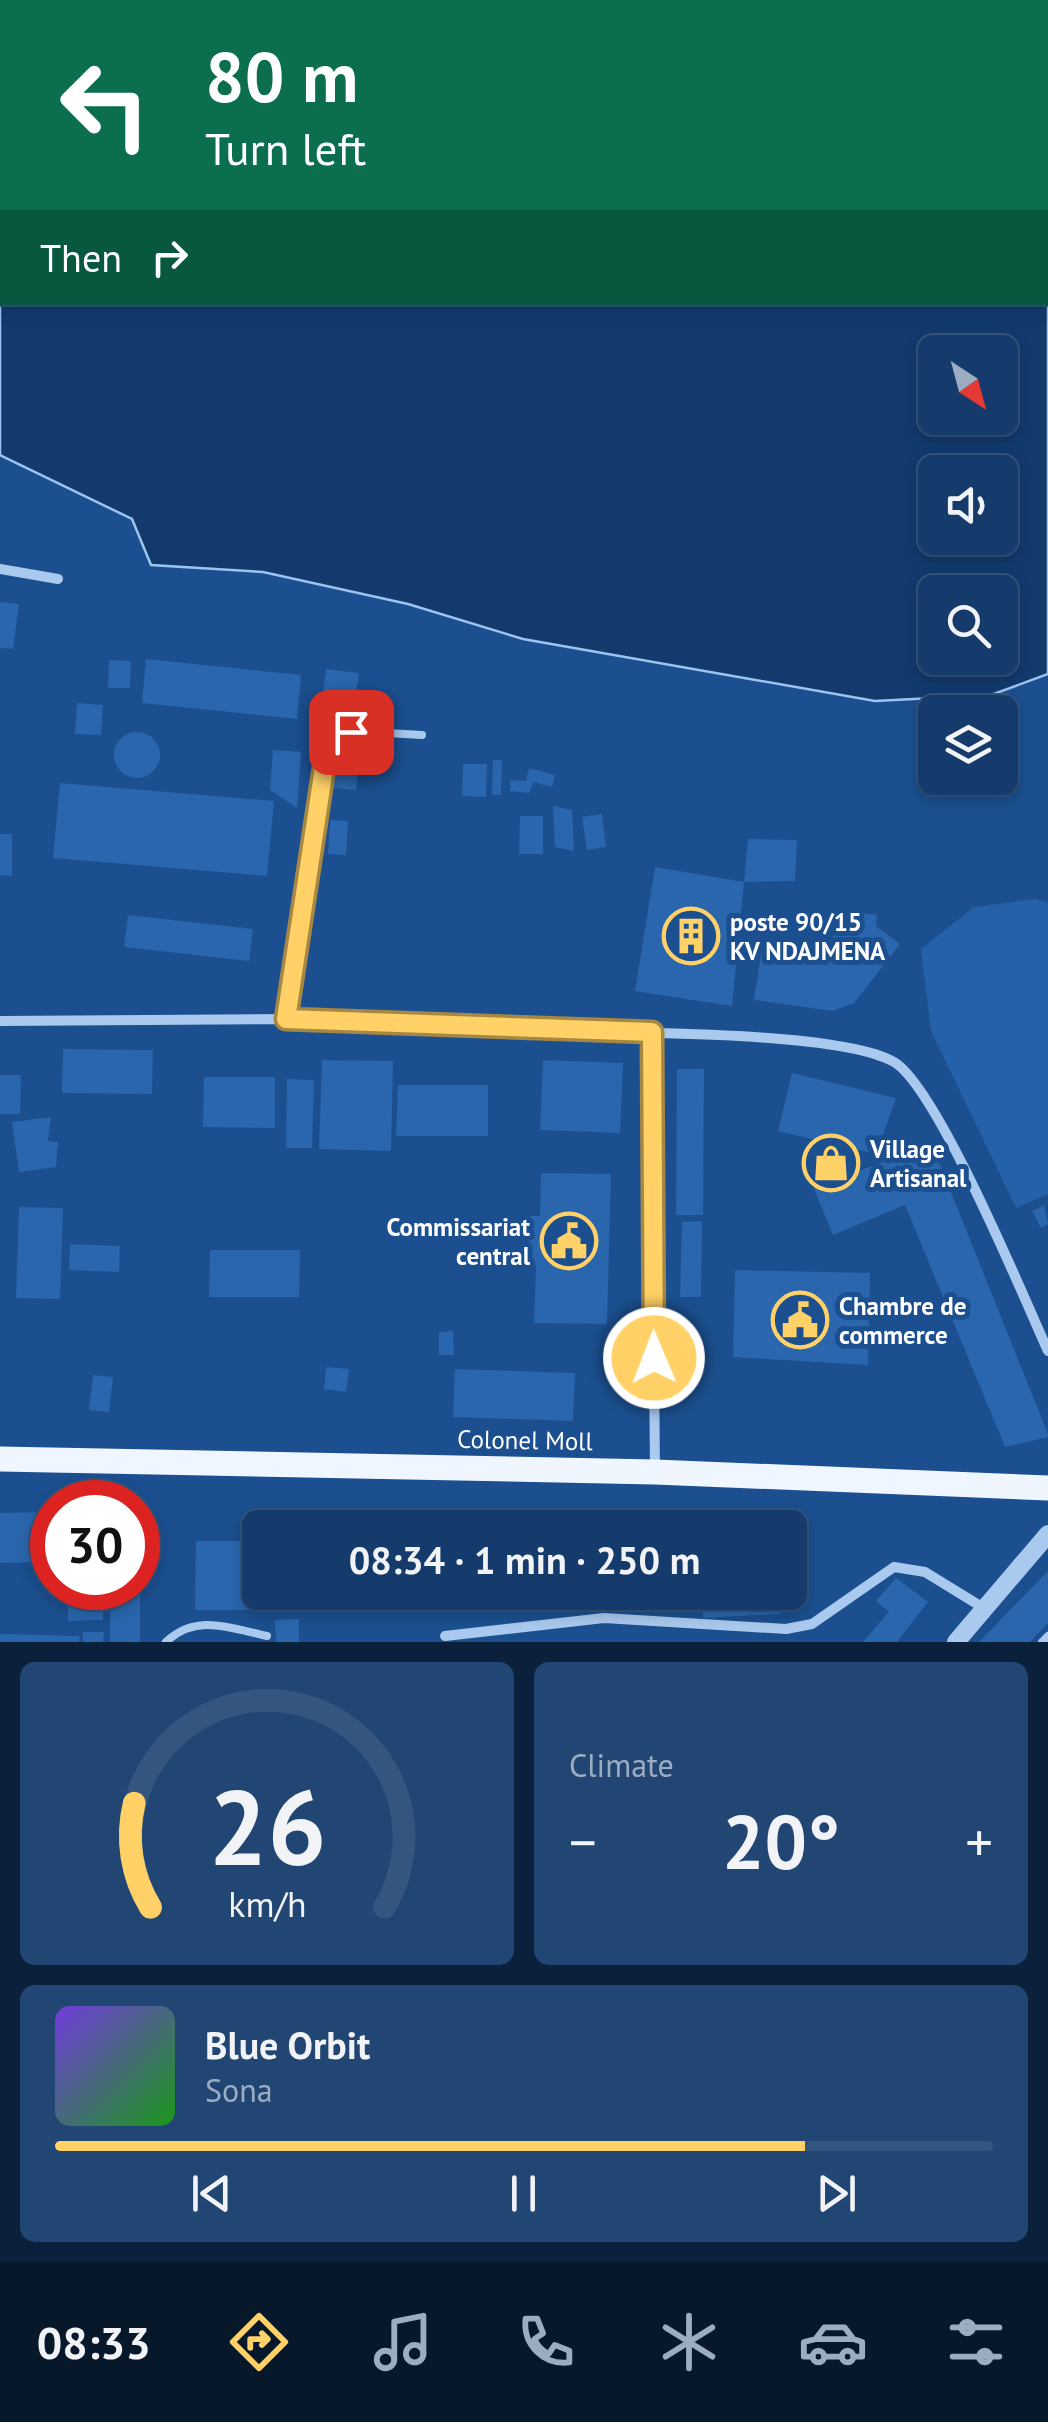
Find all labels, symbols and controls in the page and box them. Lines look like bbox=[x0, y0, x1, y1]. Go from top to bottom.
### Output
text: 80 m bbox=[205, 31, 358, 121]
icon: left bbox=[40, 40, 170, 170]
text: Turn left bbox=[205, 119, 366, 177]
icon: right bbox=[142, 230, 197, 285]
text: Then bbox=[40, 233, 122, 282]
north arrow bbox=[918, 335, 1018, 435]
map controls bbox=[918, 335, 1018, 795]
button: sound bbox=[918, 455, 1018, 555]
button: search bbox=[918, 575, 1018, 675]
pin bbox=[309, 690, 394, 775]
button: layers bbox=[918, 695, 1018, 795]
icon: arrive bbox=[324, 705, 379, 760]
building icon: poste 90/15 KV NDAJMENA bbox=[661, 906, 721, 966]
place label: poste 90/15 KV NDAJMENA bbox=[730, 906, 886, 967]
shop icon: Village Artisanal bbox=[801, 1133, 861, 1193]
place label: Village Artisanal bbox=[869, 1133, 967, 1194]
place label: Commissariat central bbox=[386, 1211, 531, 1272]
public building icon: Commissariat central bbox=[539, 1211, 599, 1271]
public building icon: Chambre de commerce bbox=[770, 1290, 830, 1350]
place label: Chambre de commerce bbox=[839, 1290, 967, 1351]
position arrow bbox=[602, 1306, 706, 1410]
street label: Colonel Moll bbox=[457, 1423, 594, 1457]
speed limit sign: 30 bbox=[30, 1480, 160, 1610]
text: 08:34 · 1 min · 250 m bbox=[349, 1535, 700, 1584]
text: Climate bbox=[569, 1744, 674, 1786]
text: 26 bbox=[208, 1759, 326, 1894]
text: 20° bbox=[722, 1793, 840, 1890]
text: − bbox=[569, 1806, 597, 1877]
text: + bbox=[965, 1806, 993, 1877]
text: km/h bbox=[228, 1881, 306, 1927]
text: Blue Orbit bbox=[205, 2020, 370, 2069]
text: Sona bbox=[205, 2069, 273, 2111]
icon: previous bbox=[184, 2166, 239, 2221]
icon: pause bbox=[496, 2166, 551, 2221]
icon: next bbox=[809, 2166, 864, 2221]
icon: directions bbox=[224, 2307, 294, 2377]
icon: music bbox=[368, 2307, 438, 2377]
icon: phone bbox=[511, 2307, 581, 2377]
icon: climate bbox=[654, 2307, 724, 2377]
icon: car bbox=[798, 2307, 868, 2377]
icon: filters bbox=[941, 2307, 1011, 2377]
text: 08:33 bbox=[37, 2313, 151, 2371]

